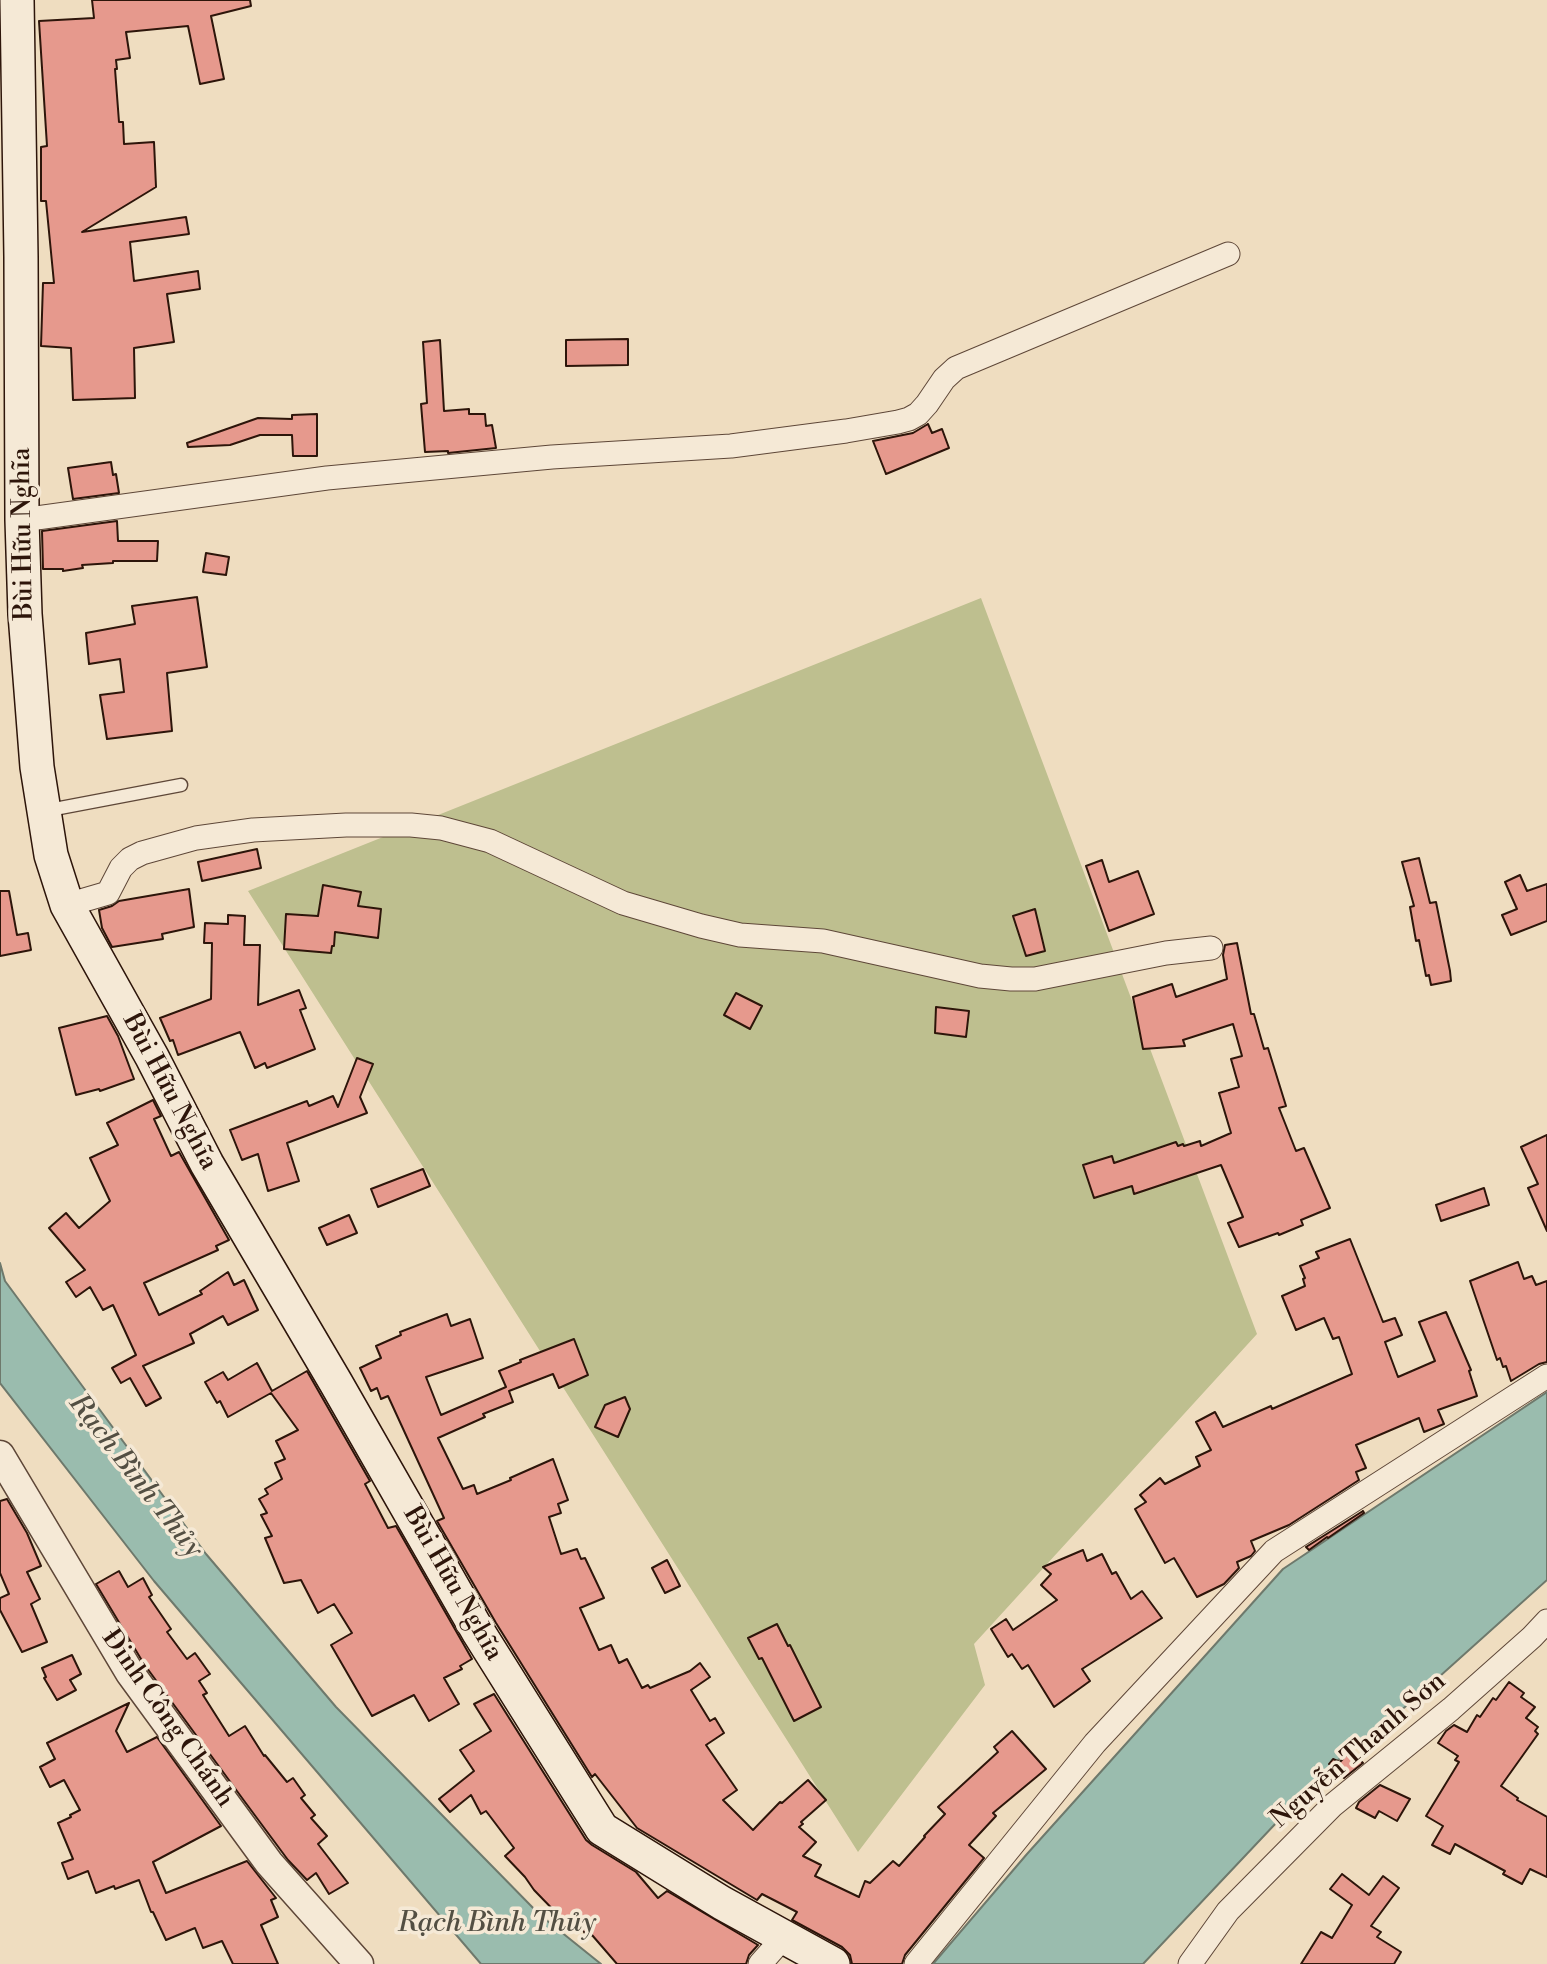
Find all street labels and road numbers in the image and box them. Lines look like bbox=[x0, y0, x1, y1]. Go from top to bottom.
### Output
street label: Bùi Hữu Nghĩa bbox=[7, 447, 41, 621]
street label: Bùi Hữu Nghĩa bbox=[115, 1008, 223, 1176]
street label: Bùi Hữu Nghĩa bbox=[395, 1501, 509, 1667]
street label: Đinh Công Chánh bbox=[94, 1624, 240, 1814]
street label: Nguyễn Thanh Sơn bbox=[1265, 1667, 1453, 1835]

